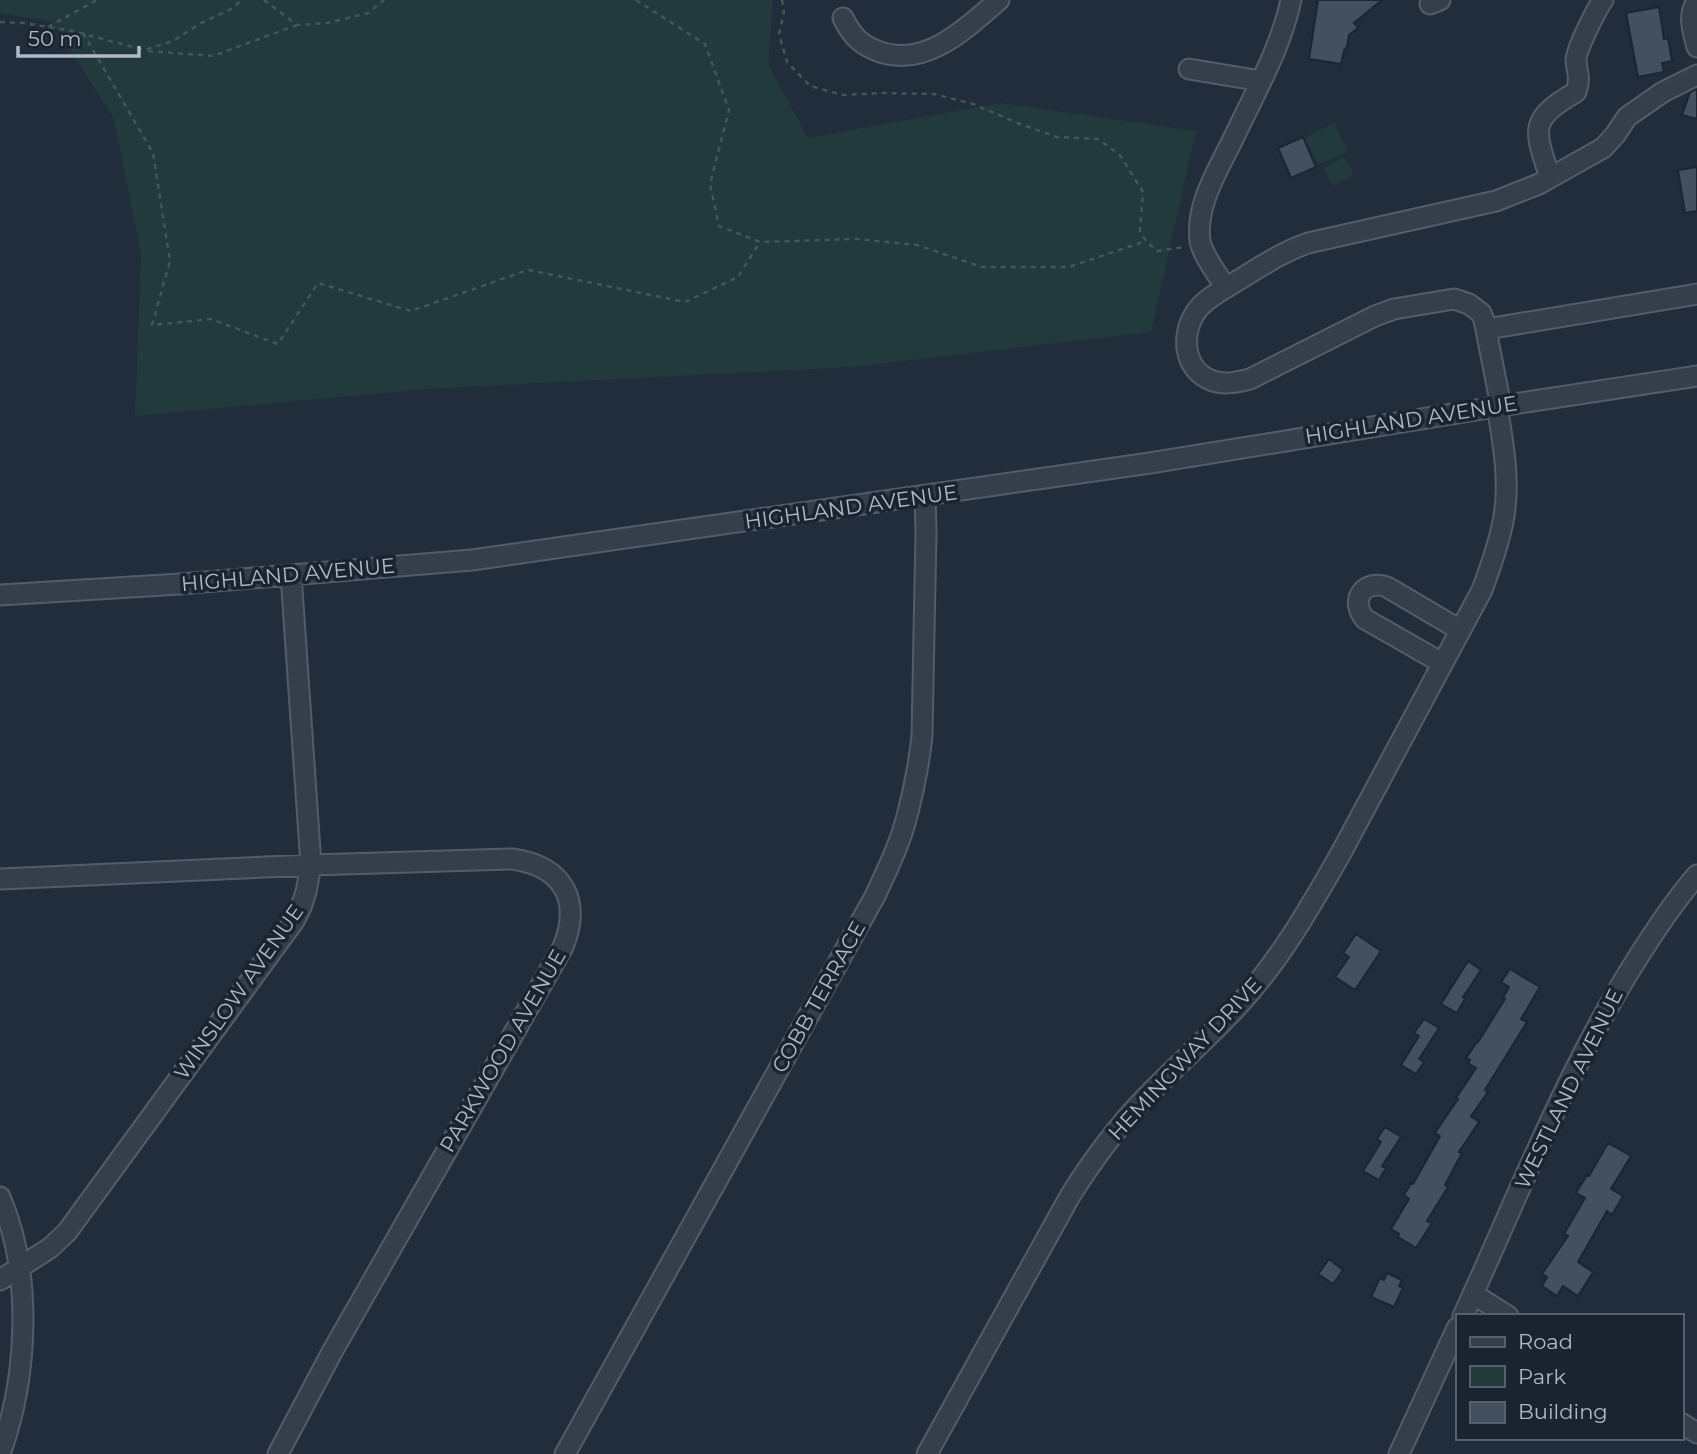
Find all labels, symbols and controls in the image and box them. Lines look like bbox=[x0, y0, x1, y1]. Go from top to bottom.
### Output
scale bar bbox=[18, 14, 138, 58]
text: 50 m bbox=[28, 26, 82, 51]
street label: HIGHLAND AVENUE bbox=[1303, 390, 1519, 449]
street label: HIGHLAND AVENUE bbox=[743, 479, 959, 534]
street label: HIGHLAND AVENUE bbox=[180, 553, 396, 596]
street label: WINSLOW AVENUE bbox=[169, 899, 308, 1084]
street label: COBB TERRACE bbox=[767, 917, 871, 1077]
street label: PARKWOOD AVENUE bbox=[434, 945, 571, 1157]
street label: HEMINGWAY DRIVE bbox=[1103, 972, 1266, 1145]
street label: WESTLAND AVENUE bbox=[1509, 985, 1628, 1193]
legend bbox=[1456, 1314, 1683, 1440]
text: Road bbox=[1518, 1329, 1573, 1354]
text: Park bbox=[1518, 1364, 1566, 1389]
text: Building bbox=[1518, 1399, 1608, 1424]

